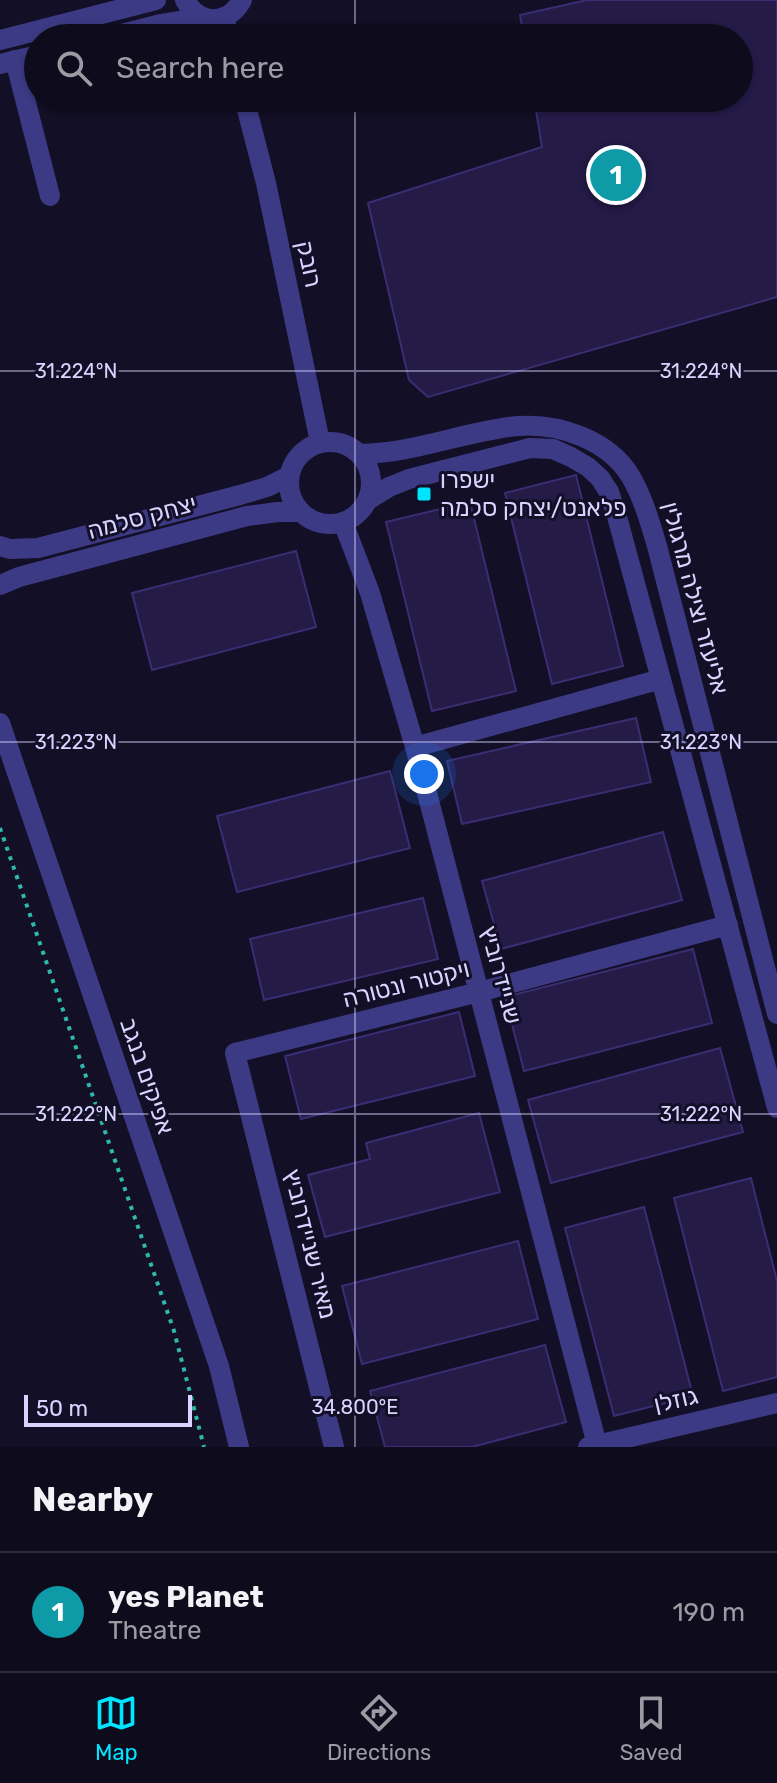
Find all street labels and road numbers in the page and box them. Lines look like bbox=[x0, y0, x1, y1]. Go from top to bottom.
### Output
street label: רובק bbox=[290, 238, 328, 290]
street label: יצחק סלמה bbox=[85, 489, 199, 545]
street label: אליעזר וצילה מרגולין bbox=[656, 499, 734, 697]
street label: שניידרוביץ bbox=[474, 923, 528, 1027]
street label: ויקטור ונטורה bbox=[340, 955, 472, 1013]
street label: אפיקים בנגב bbox=[114, 1014, 180, 1138]
street label: מאיר שניידרוביץ bbox=[278, 1166, 342, 1322]
street label: גוזלן bbox=[651, 1381, 701, 1419]

